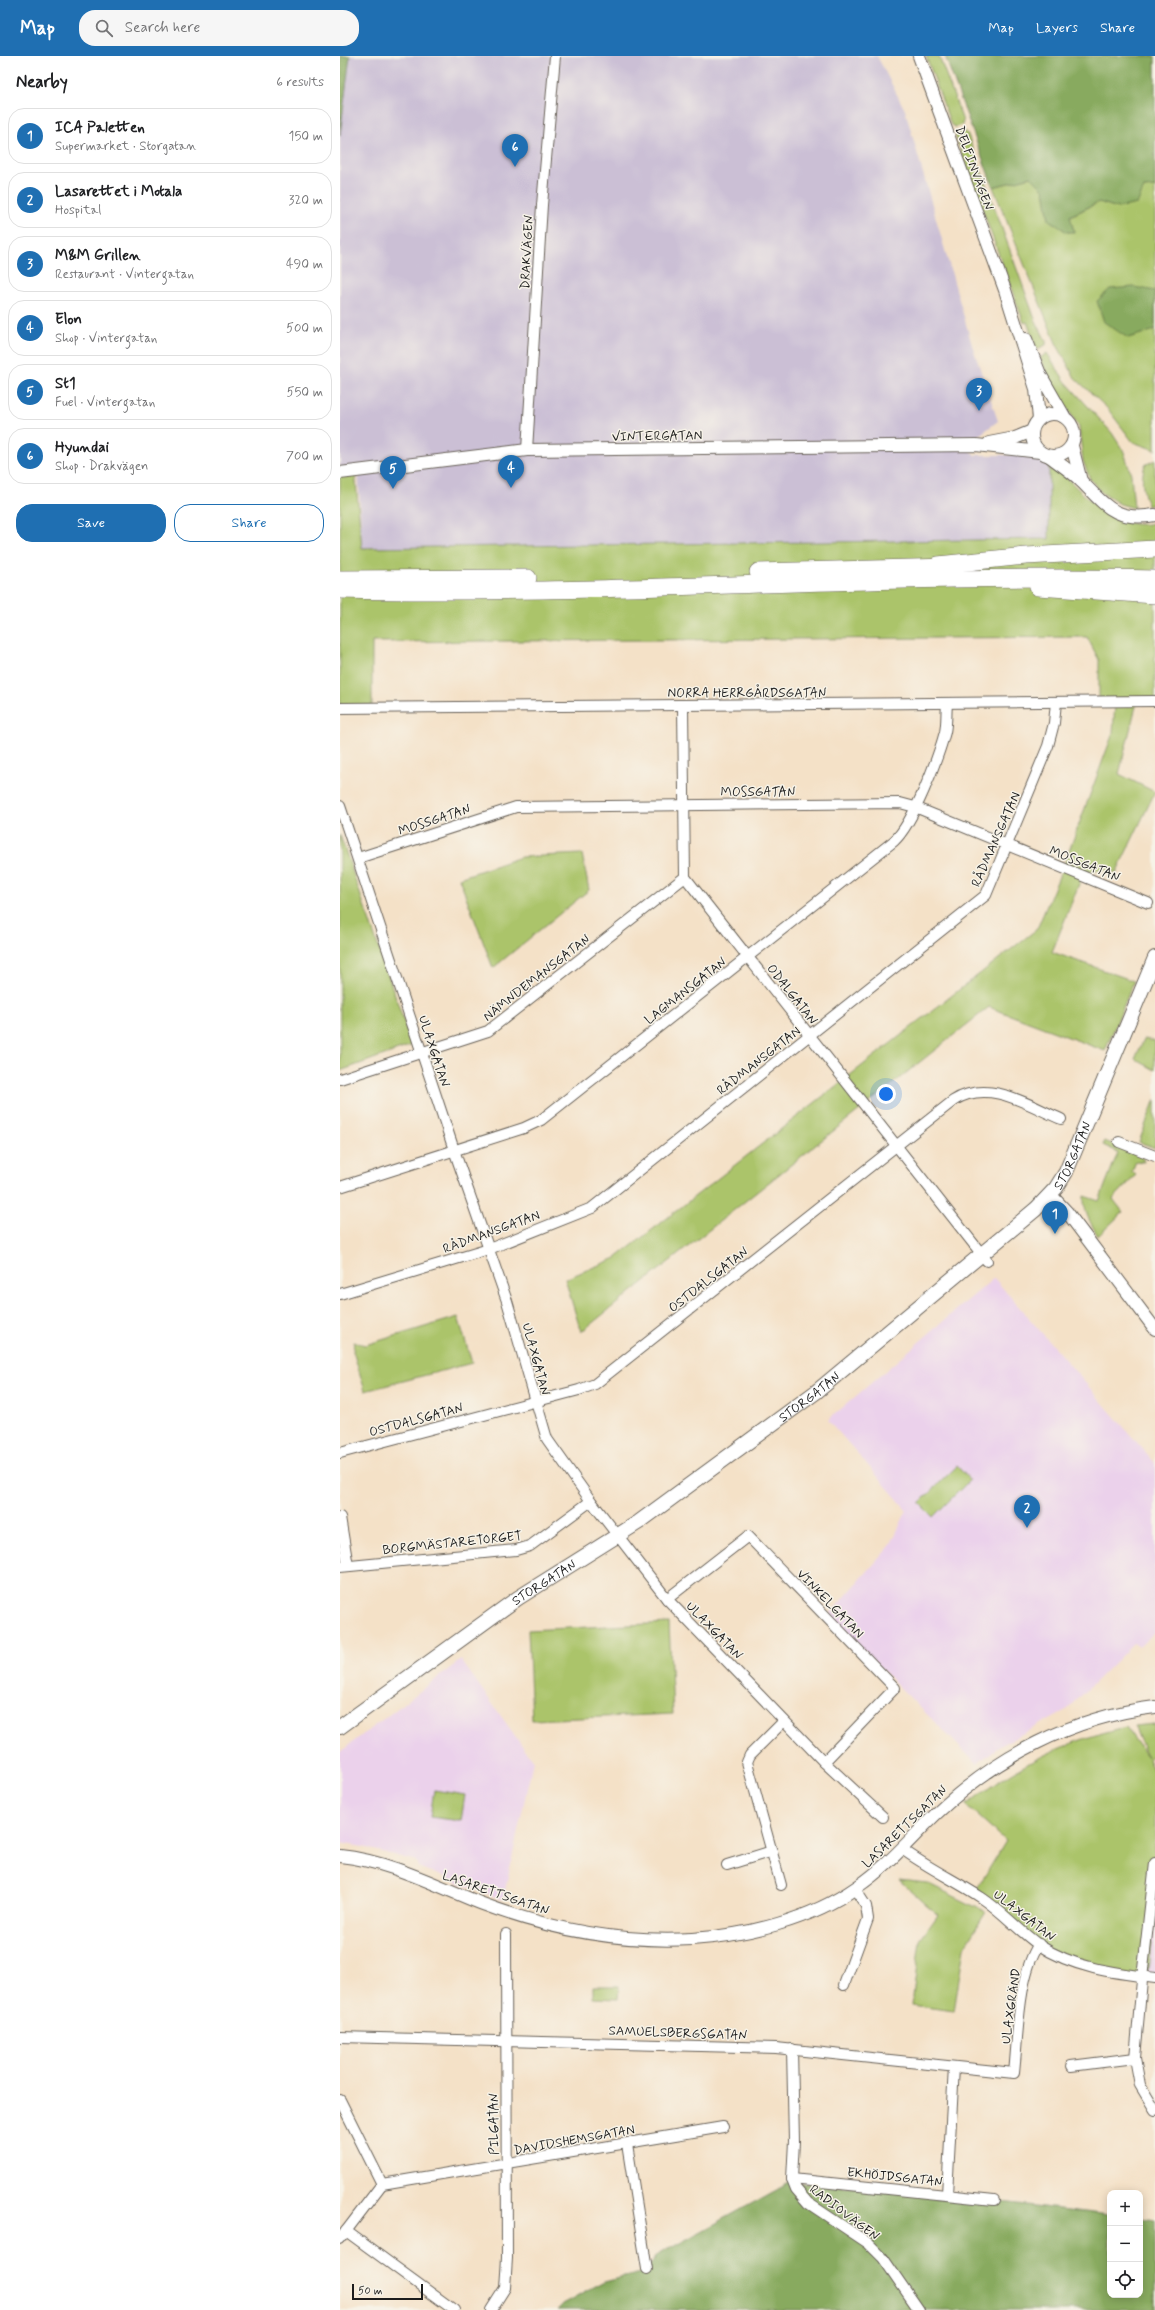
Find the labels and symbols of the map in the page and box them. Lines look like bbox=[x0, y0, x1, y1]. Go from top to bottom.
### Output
street label: DELFINVÄGEN bbox=[950, 124, 997, 213]
pin: 6 bbox=[502, 134, 528, 167]
street label: DRAKVÄGEN bbox=[517, 214, 538, 290]
pin: 3 bbox=[966, 378, 992, 411]
street label: VINTERGATAN bbox=[612, 427, 702, 446]
pin: 4 bbox=[498, 455, 524, 488]
pin: 5 bbox=[380, 456, 406, 489]
street label: NORRA HERRGÅRDSGATAN bbox=[668, 684, 827, 702]
street label: MOSSGATAN bbox=[721, 784, 796, 801]
street label: RÅDMANSGATAN bbox=[967, 789, 1025, 890]
street label: MOSSGATAN bbox=[396, 801, 473, 840]
street label: MOSSGATAN bbox=[1047, 843, 1123, 887]
street label: NÄMNDEMANSGATAN bbox=[480, 931, 594, 1025]
street label: LAGMANSGATAN bbox=[641, 954, 731, 1029]
street label: ODALGATAN bbox=[763, 961, 821, 1029]
street label: ULAXGATAN bbox=[414, 1013, 453, 1090]
street label: RÅDMANSGATAN bbox=[713, 1022, 804, 1099]
your location bbox=[876, 1084, 896, 1104]
street label: STORGATAN bbox=[1050, 1119, 1096, 1193]
pin: 1 bbox=[1042, 1201, 1068, 1234]
street label: RÅDMANSGATAN bbox=[440, 1206, 542, 1258]
street label: OSTDALSGATAN bbox=[665, 1244, 752, 1317]
street label: ULAXGATAN bbox=[518, 1321, 553, 1398]
street label: STORGATAN bbox=[776, 1368, 845, 1427]
street label: OSTDALSGATAN bbox=[367, 1400, 465, 1441]
pin: 2 bbox=[1014, 1495, 1040, 1528]
street label: BORGMÄSTARETORGET bbox=[382, 1528, 523, 1559]
street label: STORGATAN bbox=[509, 1556, 580, 1610]
street label: VINKELGATAN bbox=[793, 1566, 867, 1642]
street label: ULAXGATAN bbox=[682, 1598, 746, 1664]
street label: LASARETTSGATAN bbox=[859, 1782, 952, 1872]
street label: LASARETTSGATAN bbox=[440, 1867, 552, 1920]
street label: ULAXGATAN bbox=[989, 1886, 1059, 1946]
street label: ULAXGRÄND bbox=[998, 1967, 1025, 2045]
street label: SAMUELSBERGSGATAN bbox=[608, 2023, 748, 2044]
street label: PILGATAN bbox=[486, 2093, 503, 2155]
street label: DAVIDSHEMSGATAN bbox=[512, 2121, 636, 2159]
street label: EKHÖJDSGATAN bbox=[846, 2164, 944, 2191]
street label: RADIOVÄGEN bbox=[806, 2181, 883, 2245]
scale bar bbox=[352, 2282, 423, 2301]

